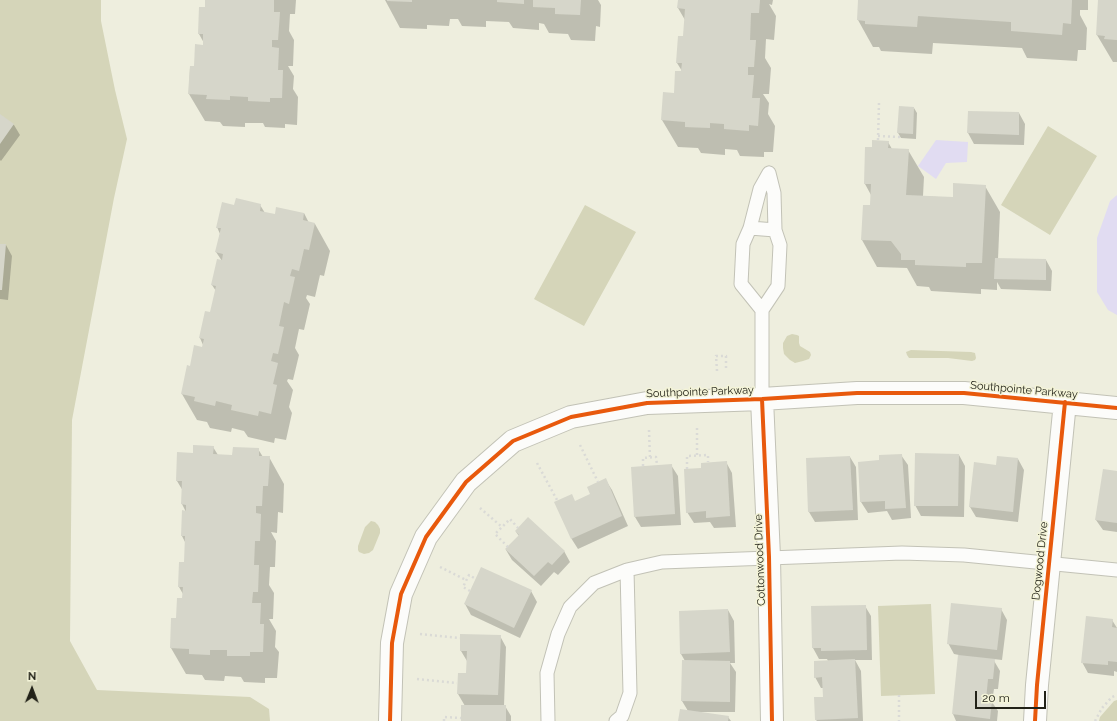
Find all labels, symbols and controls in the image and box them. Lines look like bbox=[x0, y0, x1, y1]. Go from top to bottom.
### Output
street label: Southpointe Parkway bbox=[970, 379, 1078, 401]
street label: Southpointe Parkway bbox=[646, 384, 754, 400]
street label: Cottonwood Drive bbox=[752, 514, 768, 606]
street label: Dogwood Drive bbox=[1029, 521, 1051, 601]
north arrow bbox=[12, 669, 52, 709]
text: N bbox=[28, 670, 37, 683]
scale bar bbox=[977, 683, 1048, 709]
text: 20 m bbox=[982, 691, 1010, 705]

